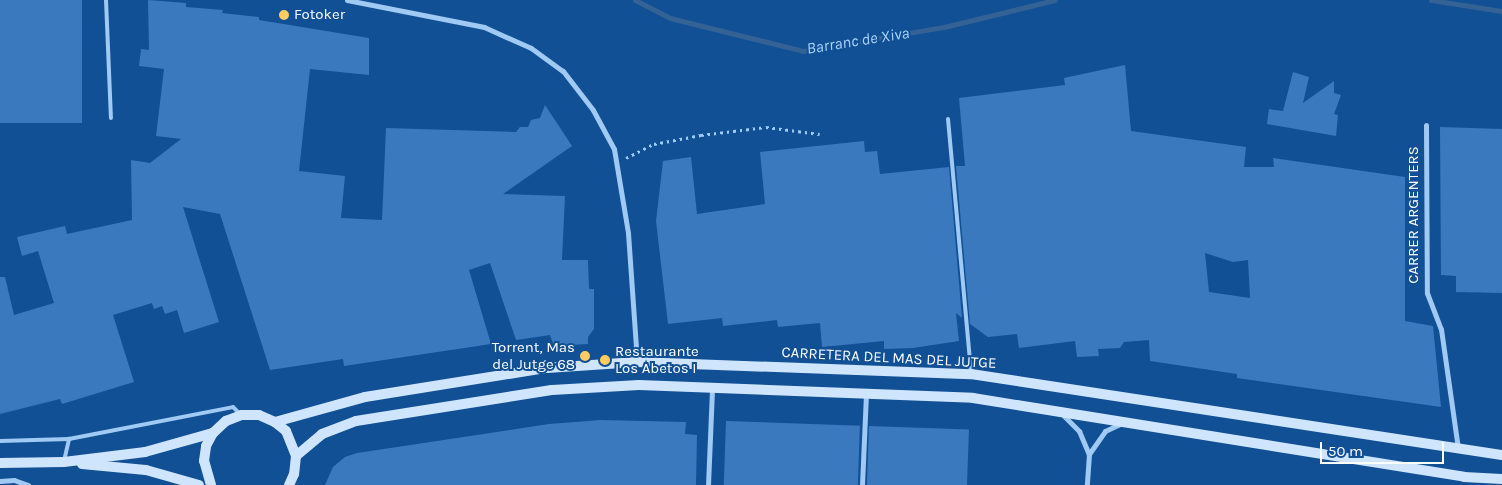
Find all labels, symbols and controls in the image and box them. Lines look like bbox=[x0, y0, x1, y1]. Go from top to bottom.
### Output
place label: Fotoker bbox=[294, 6, 345, 24]
marker: Fotoker bbox=[278, 9, 290, 21]
water label: Barranc de Xiva bbox=[805, 23, 911, 59]
street label: CARRER ARGENTERS bbox=[1405, 146, 1423, 284]
place label: Torrent, Mas del Jutge 68 bbox=[492, 338, 575, 373]
place label: Restaurante Los Abetos I bbox=[615, 342, 699, 377]
street label: CARRETERA DEL MAS DEL JUTGE bbox=[781, 343, 997, 373]
marker: Torrent, Mas del Jutge 68 bbox=[579, 350, 591, 362]
marker: Restaurante Los Abetos I bbox=[599, 354, 611, 366]
scale bar bbox=[1322, 432, 1446, 464]
text: 50 m bbox=[1328, 442, 1363, 460]

